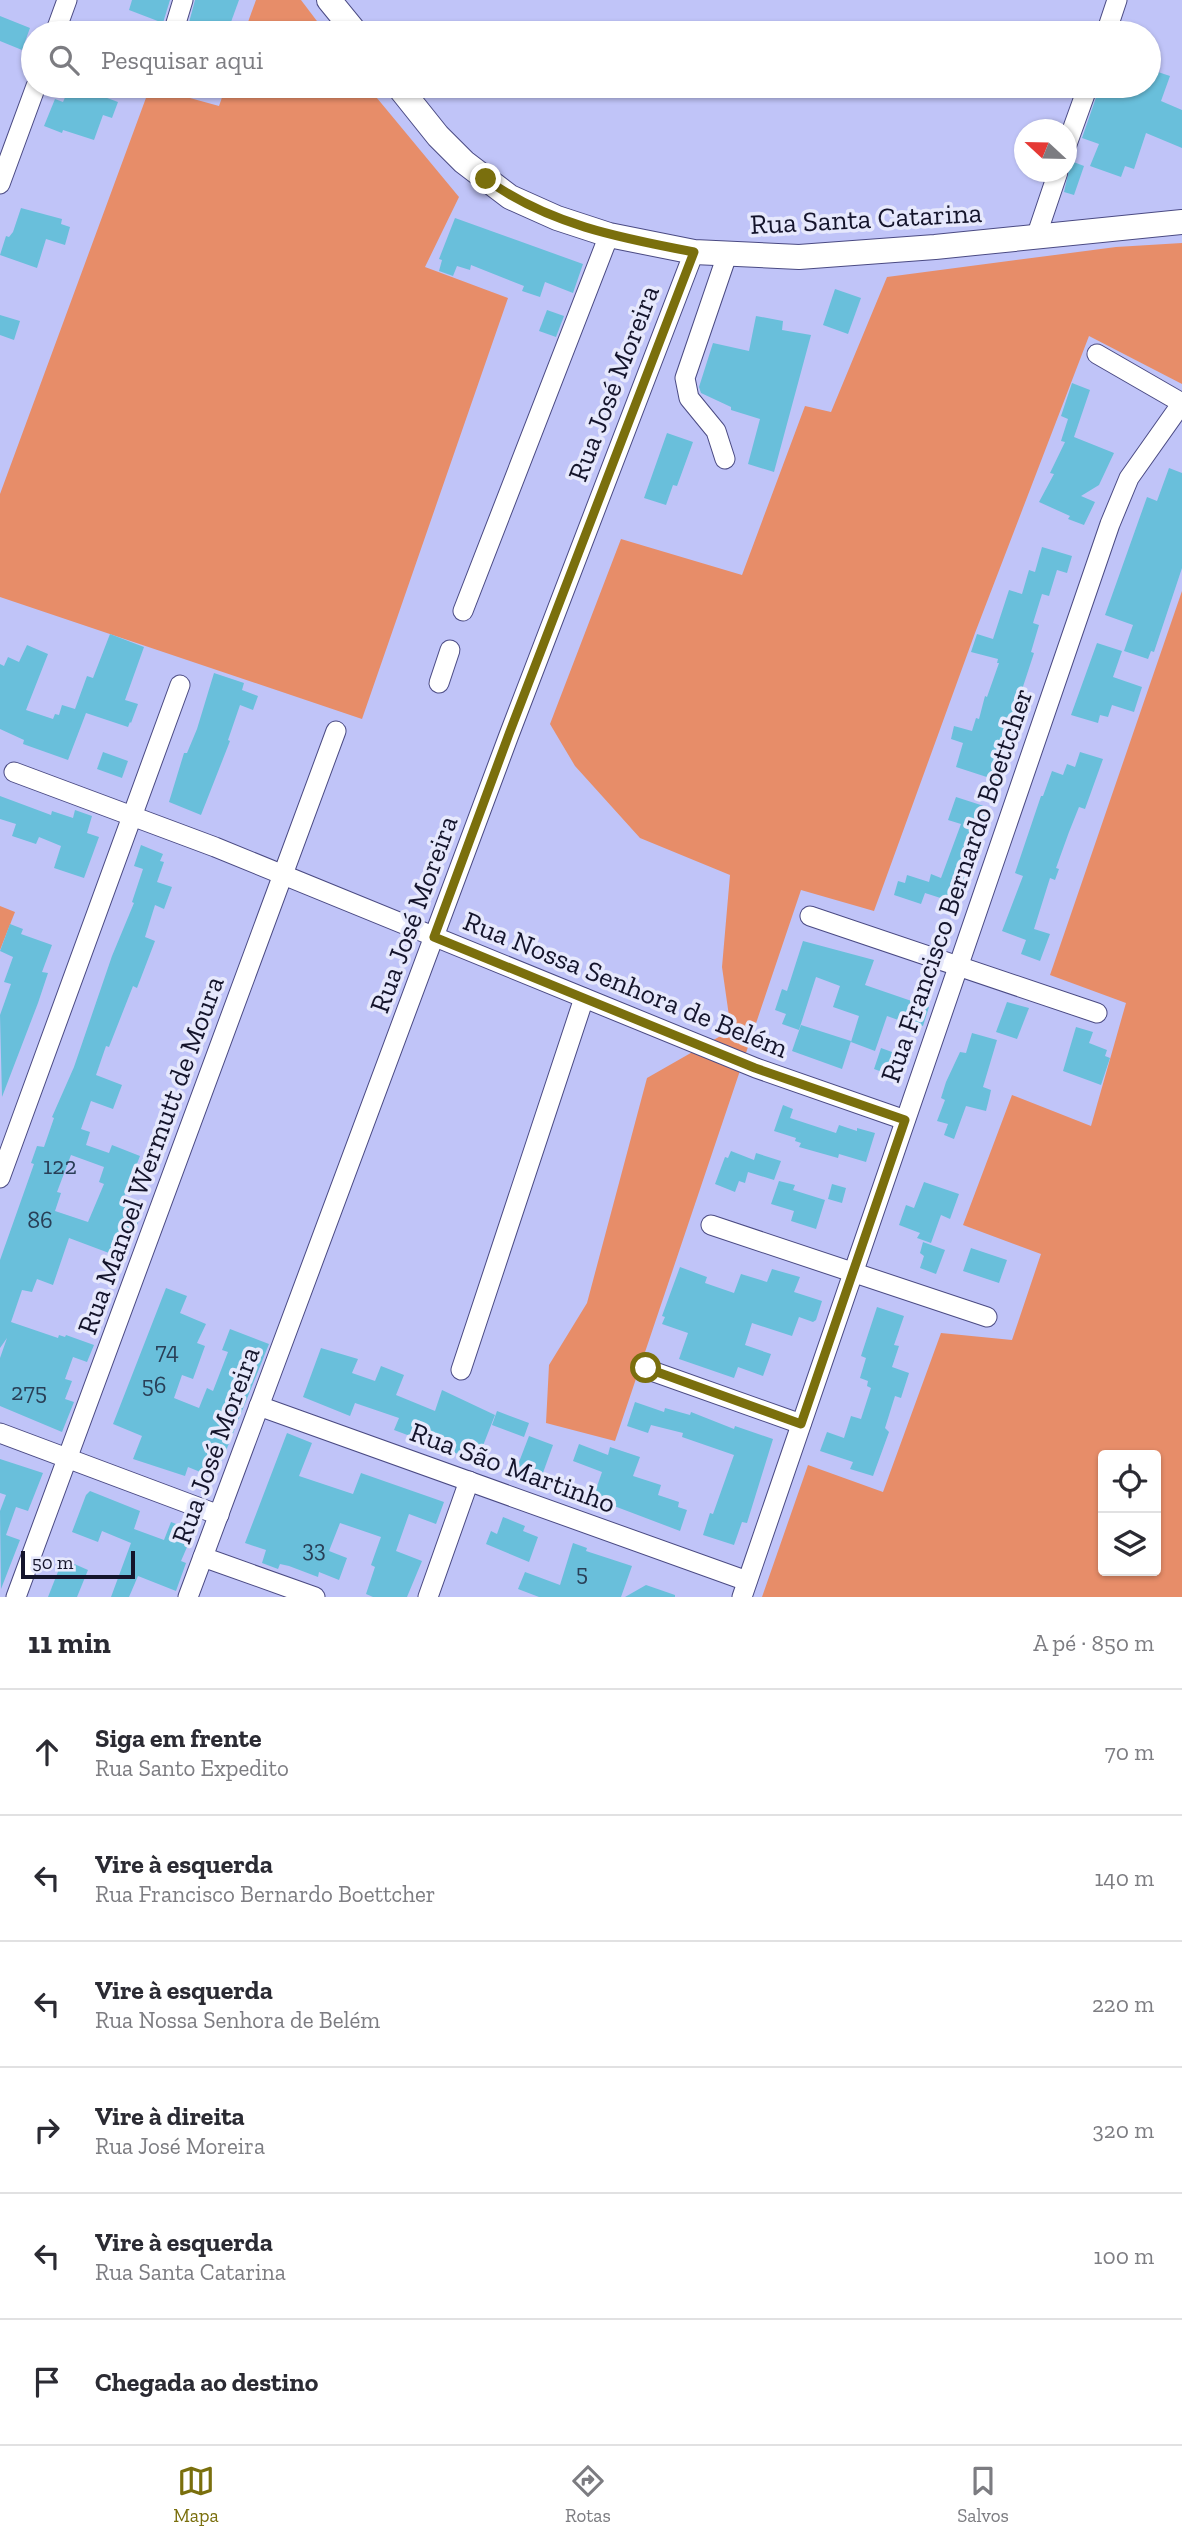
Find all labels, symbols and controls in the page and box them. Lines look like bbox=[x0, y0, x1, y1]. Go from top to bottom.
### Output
search box bbox=[21, 21, 1161, 98]
icon: search bbox=[45, 41, 83, 79]
text: Pesquisar aqui bbox=[101, 44, 263, 76]
north arrow bbox=[1014, 119, 1077, 182]
route end bbox=[470, 163, 501, 194]
street label: Rua Santa Catarina bbox=[749, 196, 983, 241]
street label: Rua José Moreira bbox=[561, 280, 666, 486]
street label: Rua Francisco Bernardo Boettcher bbox=[873, 684, 1040, 1087]
street label: Rua José Moreira bbox=[363, 811, 465, 1017]
street label: Rua Nossa Senhora de Belém bbox=[459, 904, 793, 1065]
street label: Rua Manoel Wermutt de Moura bbox=[70, 971, 231, 1339]
house number: 122 bbox=[43, 1151, 77, 1180]
house number: 86 bbox=[27, 1205, 53, 1234]
house number: 74 bbox=[155, 1336, 179, 1365]
street label: Rua José Moreira bbox=[165, 1342, 267, 1548]
route start bbox=[630, 1352, 661, 1383]
house number: 56 bbox=[141, 1370, 167, 1399]
house number: 275 bbox=[11, 1377, 47, 1406]
street label: Rua São Martinho bbox=[406, 1415, 620, 1520]
map controls bbox=[1098, 1450, 1161, 1576]
button: locate bbox=[1098, 1450, 1161, 1513]
button: layers bbox=[1098, 1513, 1161, 1576]
house number: 33 bbox=[302, 1534, 326, 1563]
scale bar bbox=[21, 1548, 135, 1580]
text: 50 m bbox=[32, 1551, 73, 1574]
house number: 5 bbox=[576, 1558, 588, 1587]
text: 11 min bbox=[28, 1625, 111, 1661]
text: A pé · 850 m bbox=[1033, 1629, 1154, 1657]
text: Siga em frente bbox=[95, 1722, 262, 1754]
icon: ahead bbox=[28, 1733, 66, 1771]
text: 70 m bbox=[1105, 1738, 1154, 1766]
text: Rua Santo Expedito bbox=[95, 1754, 289, 1782]
text: Vire à esquerda bbox=[95, 1848, 273, 1880]
icon: left bbox=[28, 1859, 66, 1897]
text: 140 m bbox=[1094, 1864, 1154, 1892]
text: Rua Francisco Bernardo Boettcher bbox=[95, 1880, 436, 1908]
text: Vire à esquerda bbox=[95, 1974, 273, 2006]
icon: left bbox=[28, 1985, 66, 2023]
text: 220 m bbox=[1092, 1990, 1154, 2018]
text: Rua Nossa Senhora de Belém bbox=[95, 2006, 380, 2034]
text: Vire à direita bbox=[95, 2100, 245, 2132]
icon: right bbox=[28, 2111, 66, 2149]
text: 320 m bbox=[1093, 2116, 1154, 2144]
text: Rua José Moreira bbox=[95, 2132, 265, 2160]
text: Vire à esquerda bbox=[95, 2226, 273, 2258]
icon: left bbox=[28, 2237, 66, 2275]
text: 100 m bbox=[1094, 2242, 1154, 2270]
text: Rua Santa Catarina bbox=[95, 2258, 286, 2286]
icon: arrive bbox=[28, 2363, 66, 2401]
text: Chegada ao destino bbox=[95, 2366, 318, 2398]
tab: Mapa bbox=[173, 2462, 219, 2527]
tab: Rotas bbox=[565, 2462, 611, 2527]
tab: Salvos bbox=[957, 2462, 1009, 2527]

